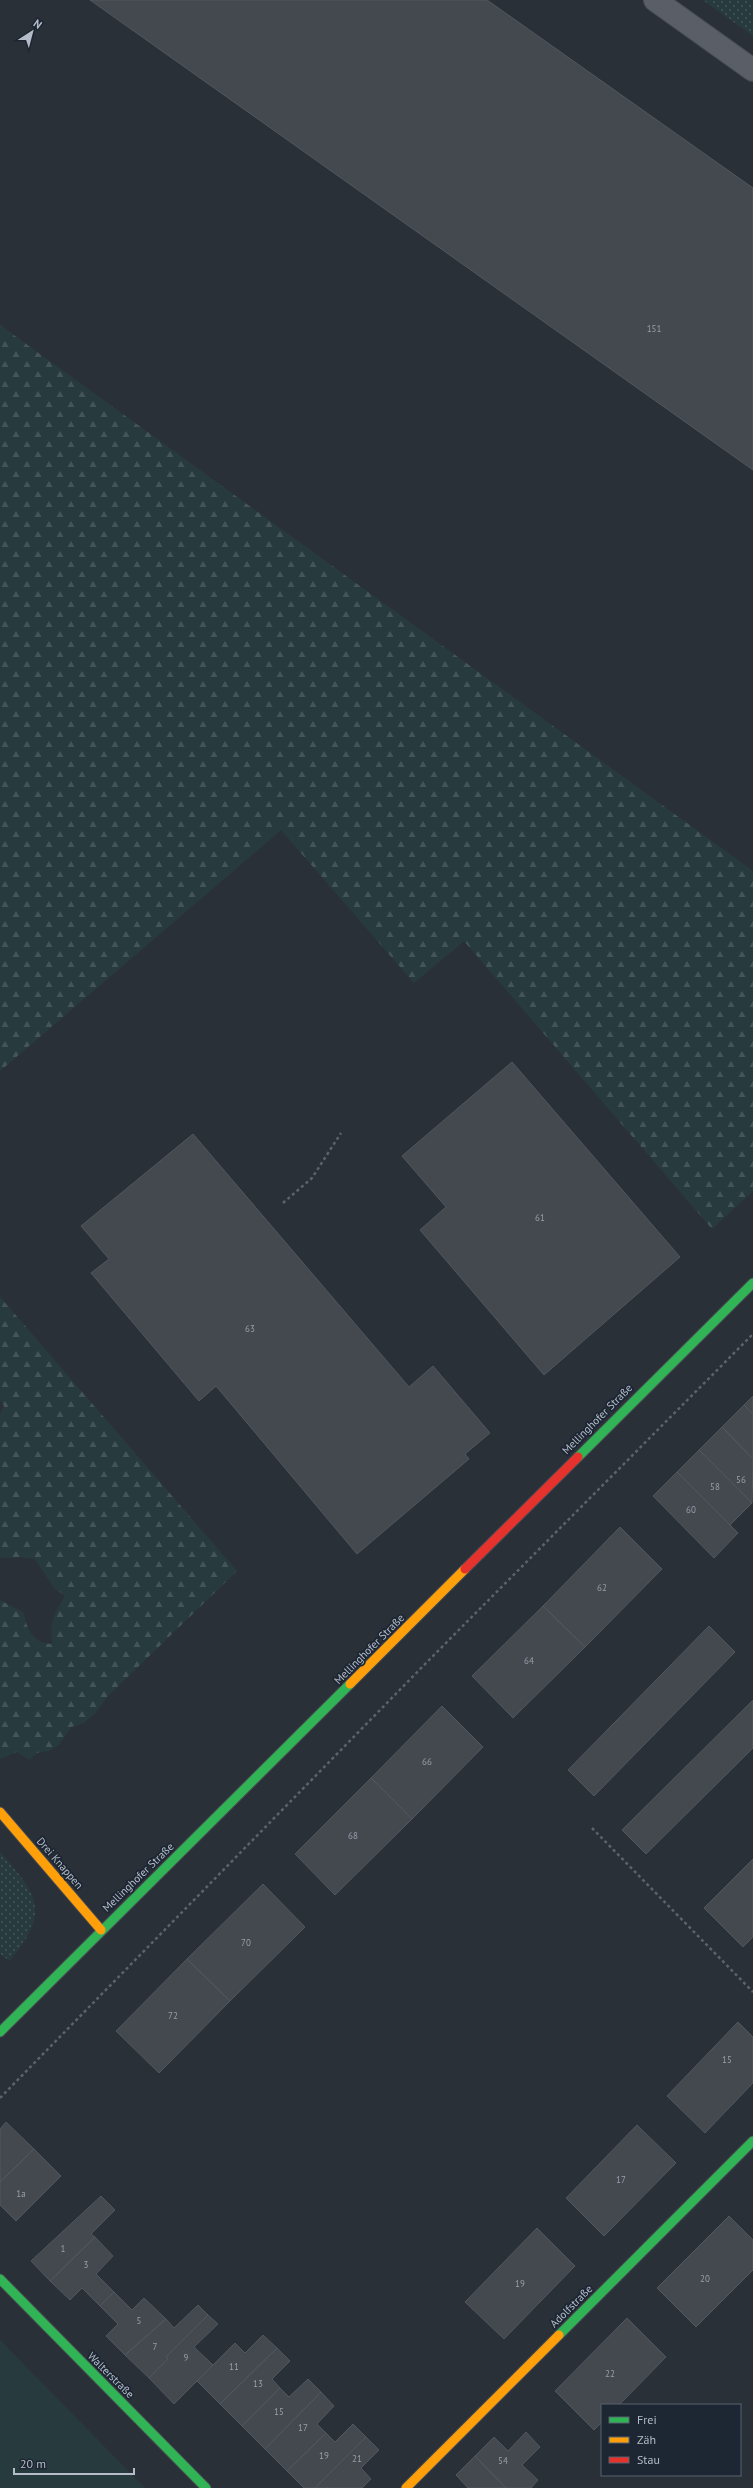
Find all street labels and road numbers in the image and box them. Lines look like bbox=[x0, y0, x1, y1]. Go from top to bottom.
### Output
street label: Mellinghofer Straße bbox=[559, 1381, 635, 1457]
street label: Mellinghofer Straße bbox=[331, 1611, 407, 1687]
street label: Drei Knappen bbox=[34, 1834, 86, 1892]
street label: Mellinghofer Straße bbox=[99, 1839, 177, 1915]
street label: Adolfstraße bbox=[547, 2281, 596, 2330]
street label: Walterstraße bbox=[85, 2349, 137, 2401]

